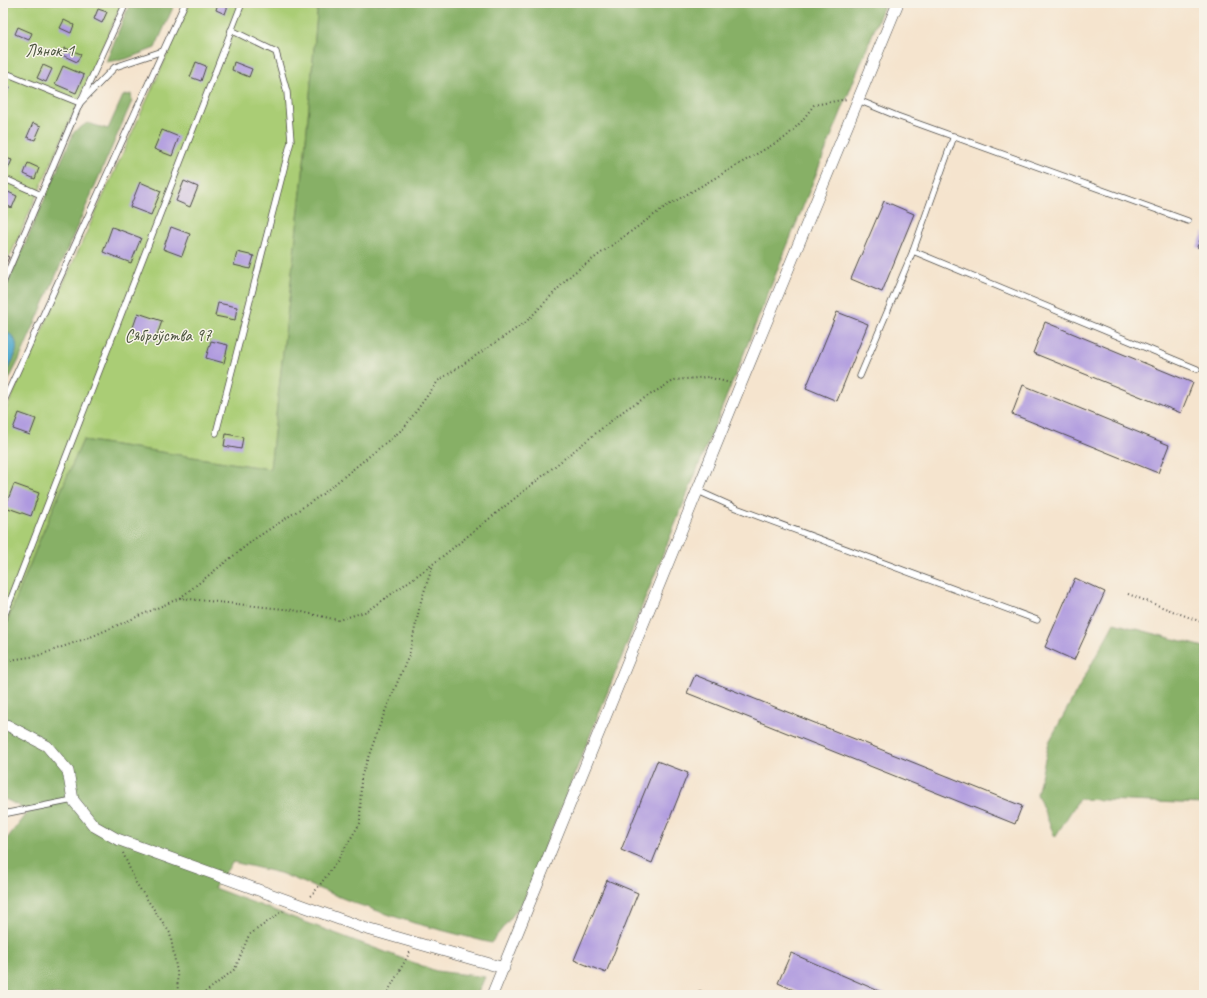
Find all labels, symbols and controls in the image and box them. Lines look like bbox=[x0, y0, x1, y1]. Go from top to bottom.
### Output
park label: Лянок-1 bbox=[26, 40, 76, 61]
park label: Сяброўства 97 bbox=[125, 325, 213, 346]

